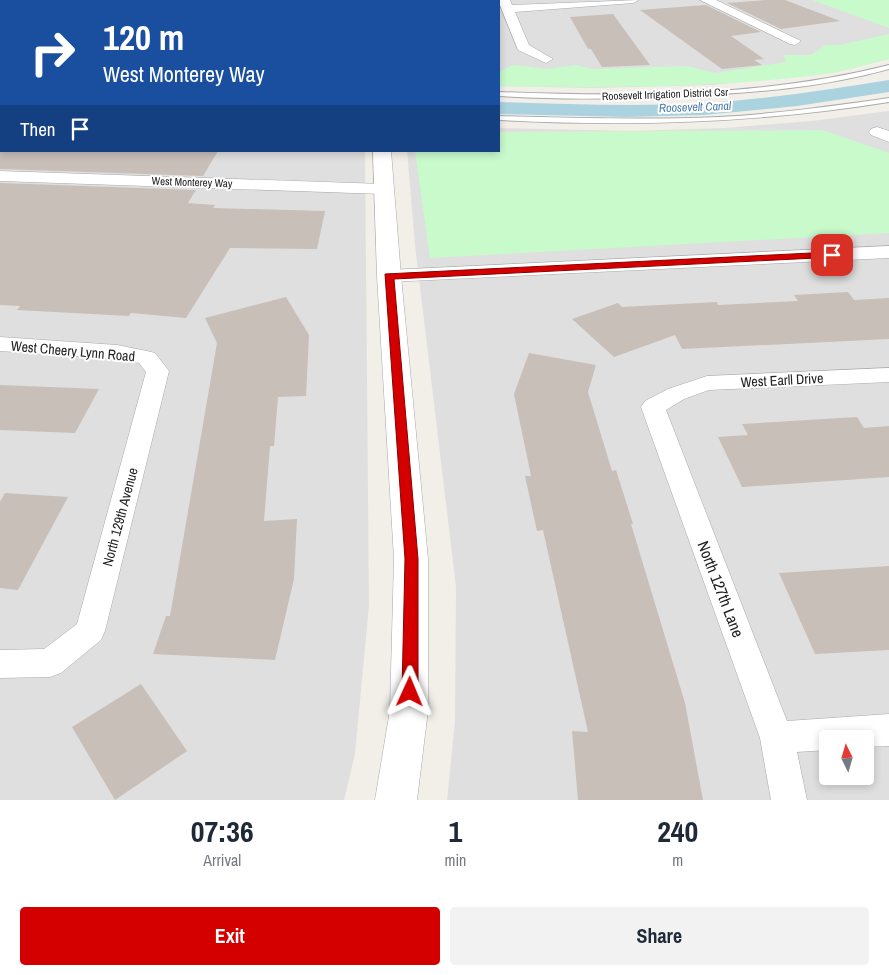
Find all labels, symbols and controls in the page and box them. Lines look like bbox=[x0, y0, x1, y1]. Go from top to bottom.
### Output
text: 120 m bbox=[103, 14, 184, 61]
icon: right bbox=[20, 20, 85, 85]
text: West Monterey Way bbox=[103, 59, 264, 89]
street label: Roosevelt Irrigation District Csr bbox=[602, 85, 728, 103]
water label: Roosevelt Canal bbox=[659, 98, 732, 116]
icon: arrive bbox=[66, 115, 94, 143]
text: Then bbox=[20, 116, 56, 142]
street label: West Monterey Way bbox=[151, 174, 233, 190]
pin bbox=[811, 234, 853, 276]
icon: arrive bbox=[818, 241, 846, 269]
street label: West Cheery Lynn Road bbox=[10, 337, 136, 365]
street label: West Earll Drive bbox=[740, 369, 824, 391]
street label: North 129th Avenue bbox=[98, 466, 142, 568]
street label: North 127th Lane bbox=[693, 538, 749, 640]
position arrow bbox=[383, 665, 435, 717]
north arrow bbox=[819, 730, 874, 785]
map controls bbox=[819, 730, 874, 785]
text: 07:36 bbox=[191, 811, 254, 851]
text: 1 bbox=[449, 811, 462, 851]
text: 240 bbox=[657, 811, 698, 851]
text: Arrival bbox=[203, 849, 241, 871]
text: min bbox=[444, 849, 466, 871]
text: m bbox=[672, 849, 683, 871]
button: Exit bbox=[20, 907, 440, 965]
button: Share bbox=[450, 907, 869, 965]

